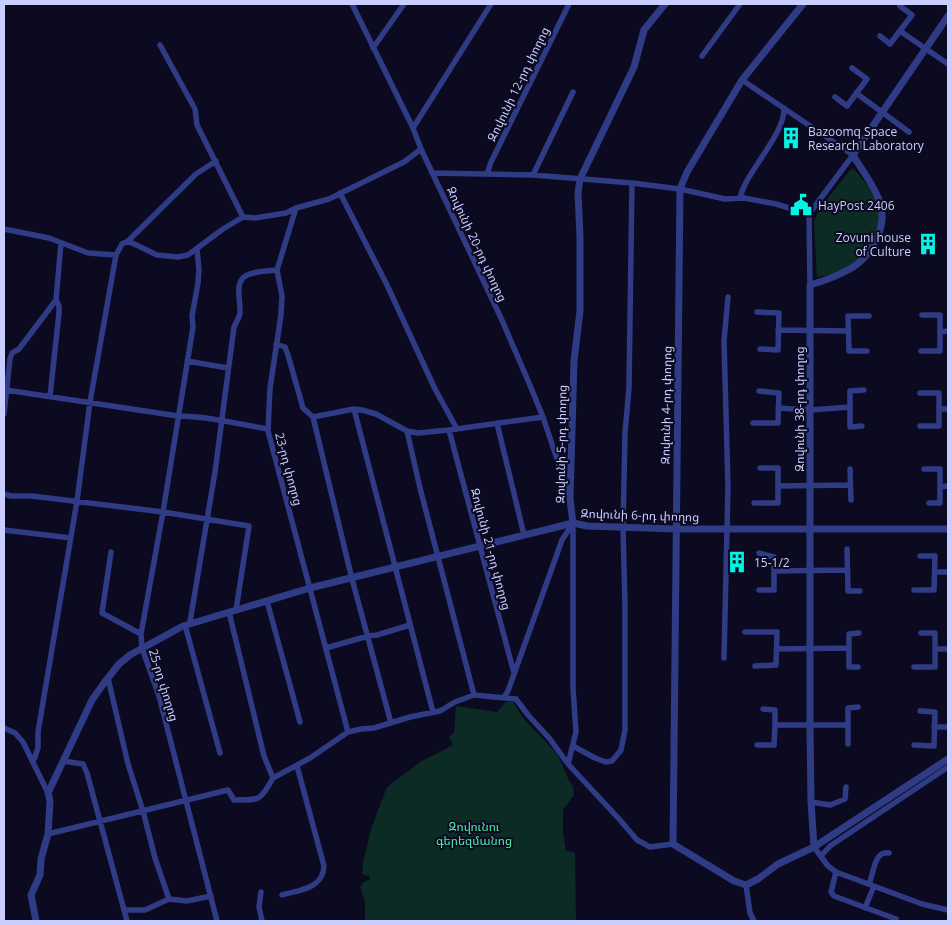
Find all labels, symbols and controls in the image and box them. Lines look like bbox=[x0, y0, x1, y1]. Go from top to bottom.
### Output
street label: Զովունի 12-րդ փողոց bbox=[483, 24, 553, 144]
place label: Bazoomq Space Research Laboratory bbox=[808, 123, 925, 154]
building icon: Bazoomq Space Research Laboratory bbox=[778, 125, 804, 151]
street label: Զովունի 20-րդ փողոց bbox=[443, 184, 511, 304]
public building icon: HayPost 2406 bbox=[788, 192, 814, 218]
place label: HayPost 2406 bbox=[818, 197, 895, 214]
place label: Zovuni house of Culture bbox=[836, 229, 911, 260]
building icon: Zovuni house of Culture bbox=[915, 231, 941, 257]
street label: Զովունի 4-րդ փողոց bbox=[656, 346, 676, 464]
street label: Զովունի 38-րդ փողոց bbox=[791, 346, 808, 472]
street label: Զովունի 5-րդ փողոց bbox=[551, 385, 571, 503]
street label: 23-րդ փողոց bbox=[271, 431, 307, 507]
street label: Զովունի 21-րդ փողոց bbox=[467, 486, 515, 612]
street label: Զովունի 6-րդ փողոց bbox=[580, 504, 700, 526]
building icon: 15-1/2 bbox=[724, 549, 750, 575]
place label: 15-1/2 bbox=[754, 554, 790, 571]
street label: 25-րդ փողոց bbox=[145, 647, 183, 723]
park label: Զովունու գերեզմանոց bbox=[436, 818, 512, 849]

